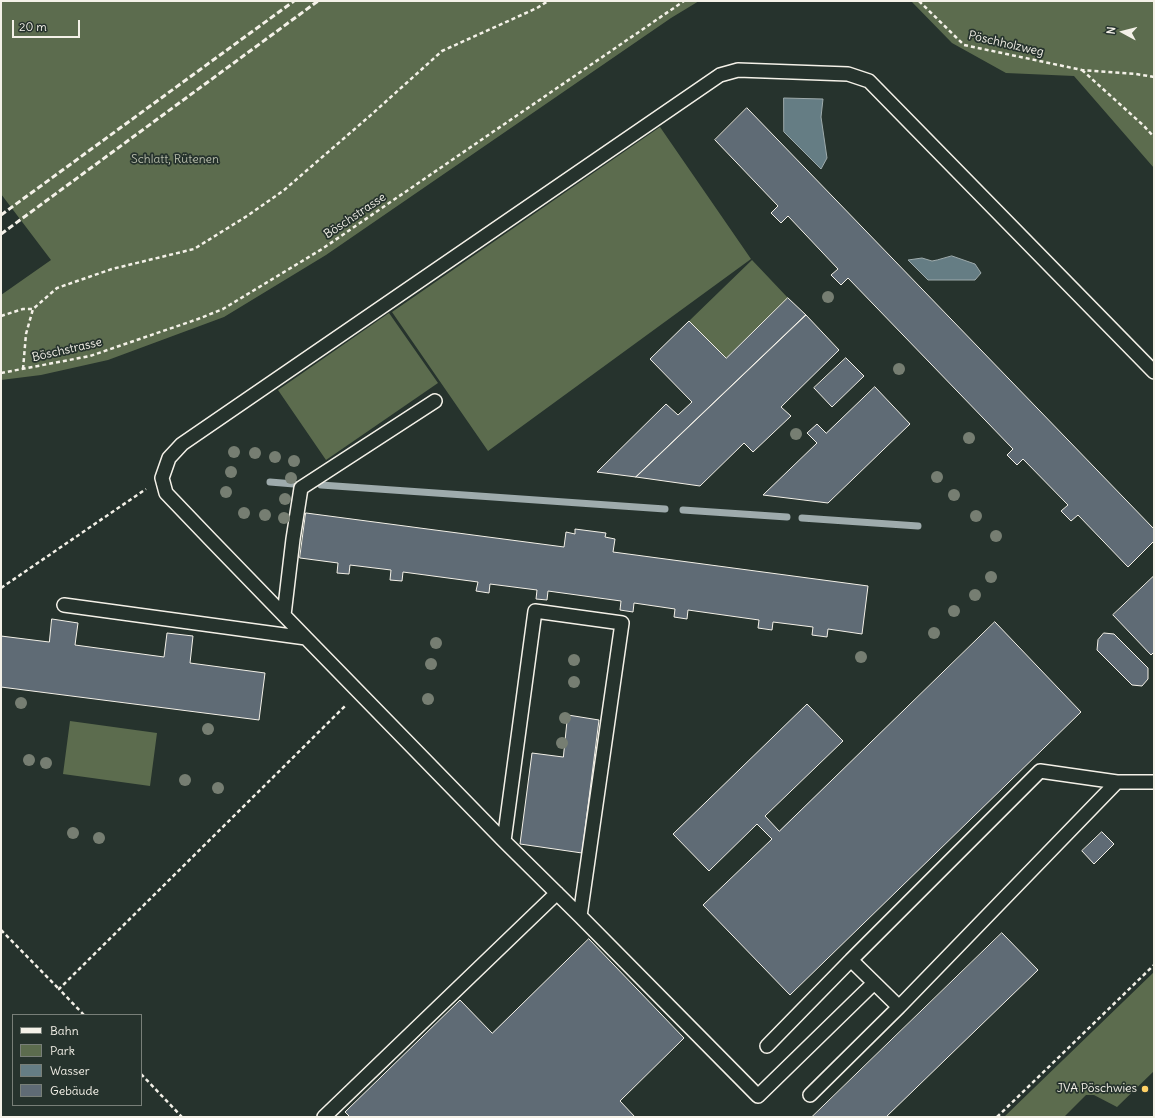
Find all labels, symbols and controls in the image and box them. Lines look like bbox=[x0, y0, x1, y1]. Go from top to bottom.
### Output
scale bar bbox=[14, 12, 82, 38]
north arrow bbox=[1103, 12, 1143, 52]
text: 20 m bbox=[19, 19, 47, 34]
text: N bbox=[1104, 26, 1119, 35]
street label: Pöschholzweg bbox=[967, 28, 1045, 60]
park label: Schlatt, Rütenen bbox=[131, 153, 219, 167]
street label: Böschstrasse bbox=[321, 190, 389, 242]
street label: Böschstrasse bbox=[30, 335, 104, 365]
legend bbox=[12, 1014, 142, 1106]
text: Bahn bbox=[50, 1023, 79, 1038]
text: Park bbox=[50, 1043, 75, 1058]
text: Wasser bbox=[50, 1063, 90, 1078]
place label: JVA Pöschwies bbox=[1057, 1082, 1137, 1096]
text: Gebäude bbox=[50, 1083, 99, 1098]
marker: JVA Pöschwies bbox=[1140, 1084, 1150, 1094]

